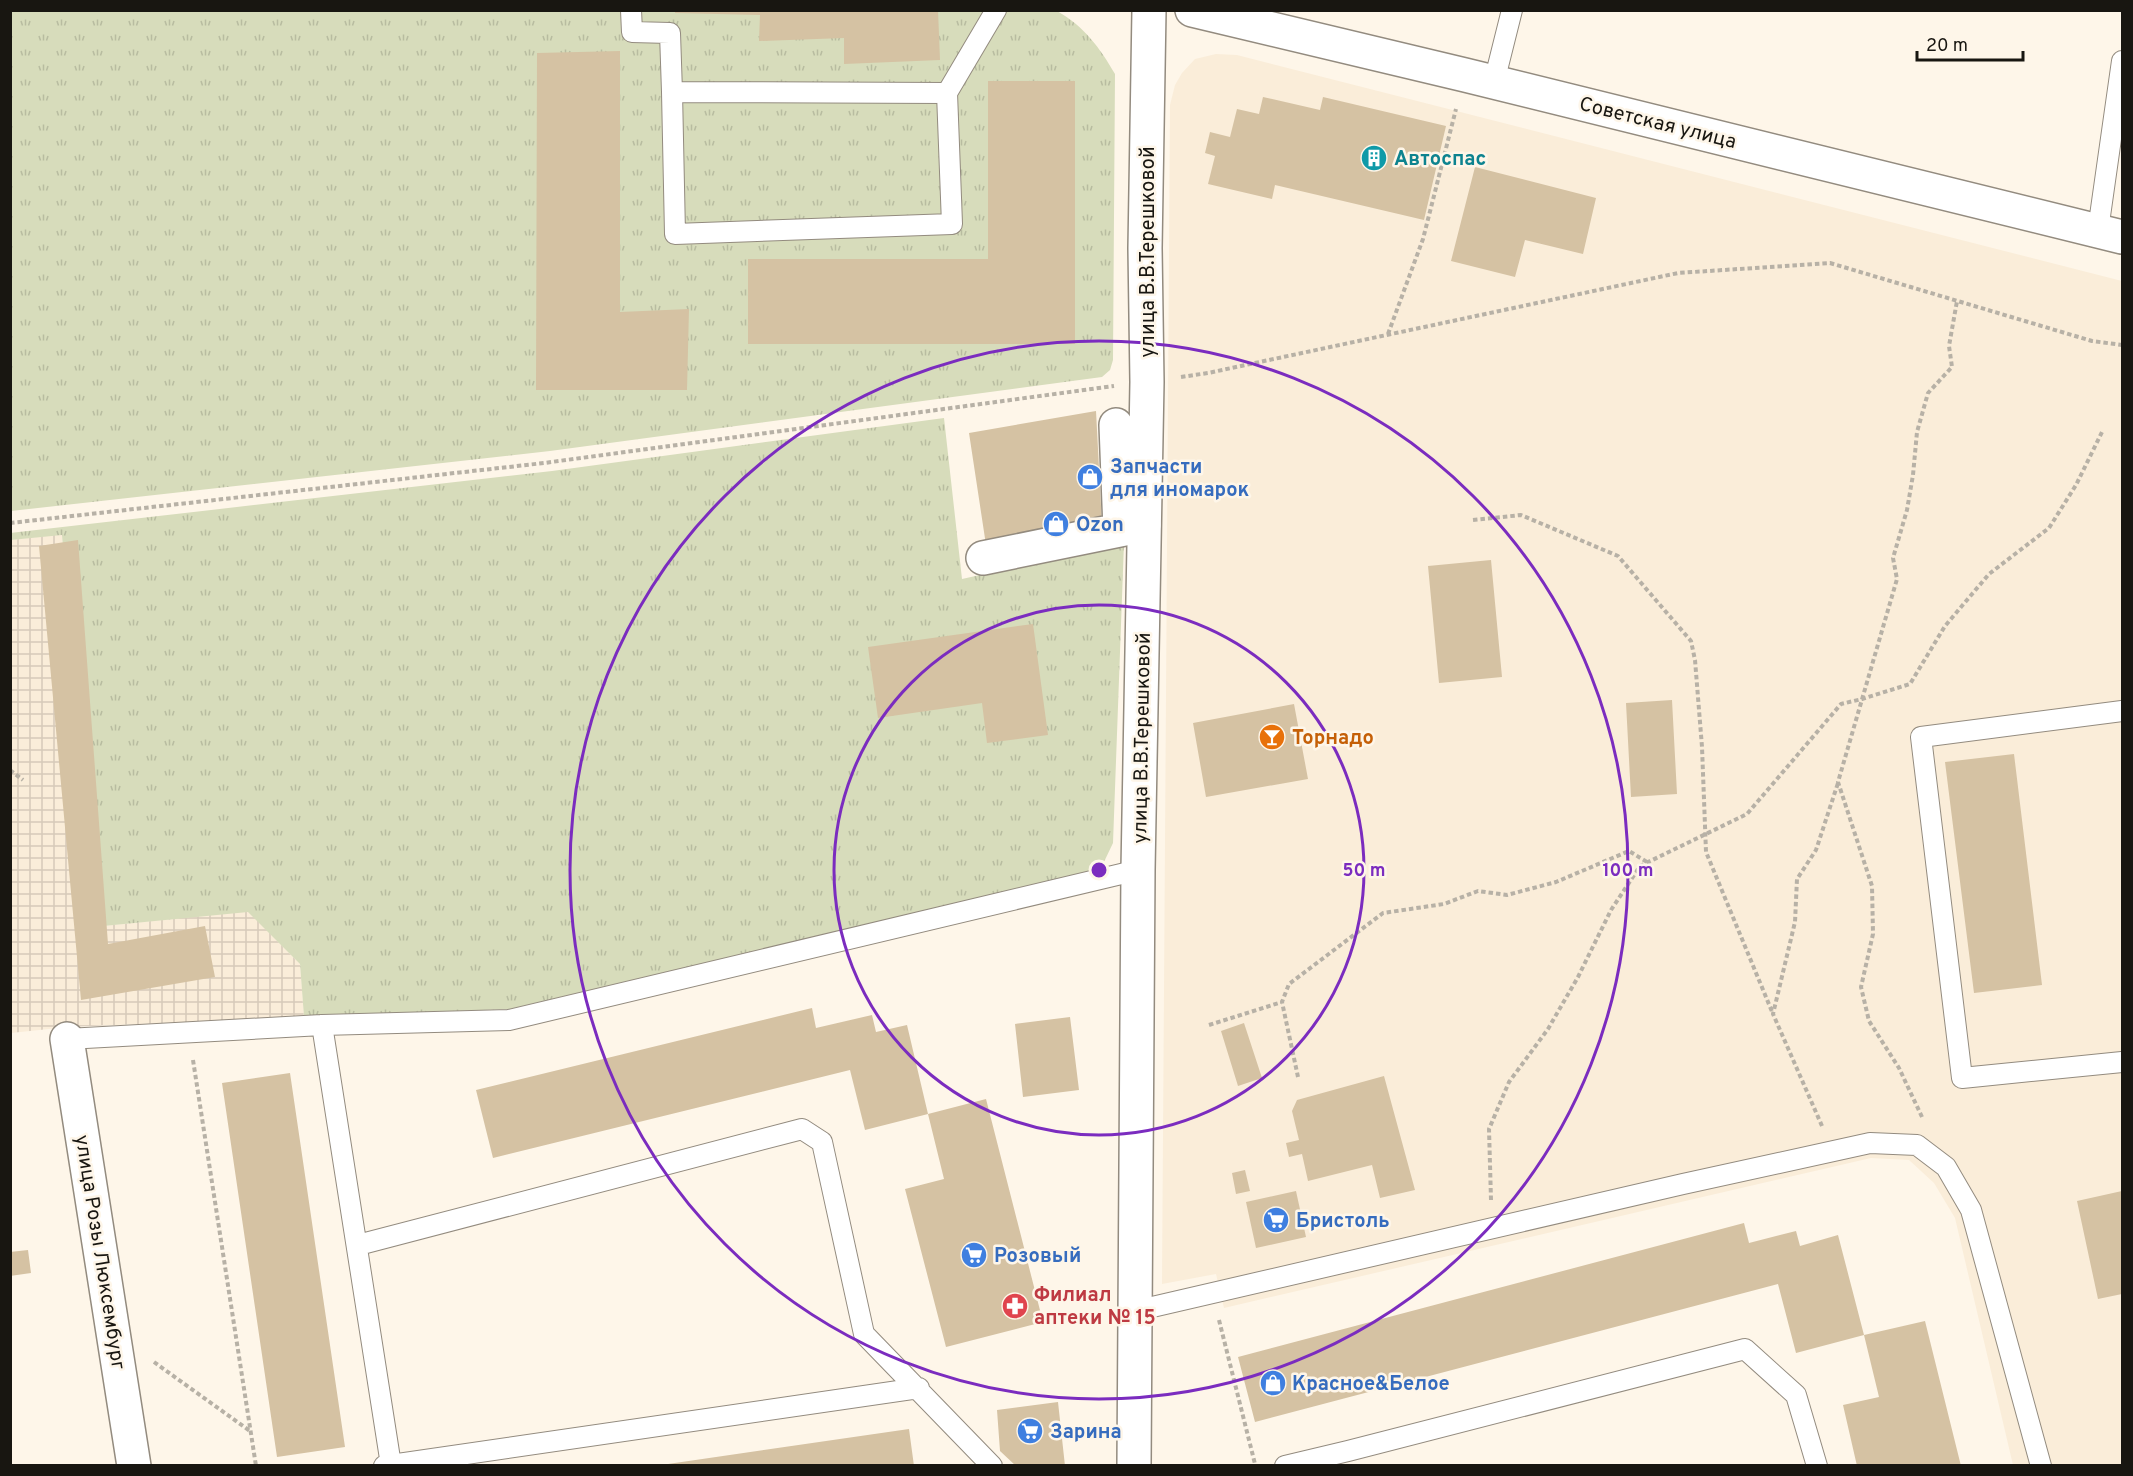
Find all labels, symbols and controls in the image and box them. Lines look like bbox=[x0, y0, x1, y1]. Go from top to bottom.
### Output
scale bar bbox=[1917, 24, 2024, 62]
text: 20 m bbox=[1926, 35, 1968, 58]
street label: Советская улица bbox=[1576, 92, 1739, 156]
building icon: Автоспас bbox=[1359, 143, 1389, 173]
street label: улица В.В.Терешковой bbox=[1136, 146, 1162, 358]
place label: Автоспас bbox=[1394, 147, 1486, 173]
place label: Запчасти для иномарок bbox=[1110, 455, 1250, 504]
shop icon: Запчасти для иномарок bbox=[1075, 462, 1105, 492]
shop icon: Ozon bbox=[1041, 509, 1071, 539]
place label: Ozon bbox=[1076, 513, 1124, 539]
street label: улица В.В.Терешковой bbox=[1128, 632, 1158, 844]
bar icon: Торнадо bbox=[1257, 722, 1287, 752]
place label: Торнадо bbox=[1292, 726, 1374, 752]
centre of rings bbox=[1089, 860, 1109, 880]
text: 50 m bbox=[1342, 860, 1386, 883]
text: 100 m bbox=[1602, 860, 1654, 883]
street label: улица Розы Люксембург bbox=[68, 1133, 130, 1372]
supermarket icon: Бристоль bbox=[1261, 1205, 1291, 1235]
place label: Бристоль bbox=[1296, 1209, 1390, 1235]
supermarket icon: Розовый bbox=[959, 1240, 989, 1270]
place label: Розовый bbox=[994, 1244, 1081, 1270]
place label: Филиал аптеки № 15 bbox=[1034, 1283, 1156, 1332]
pharmacy icon: Филиал аптеки № 15 bbox=[1000, 1291, 1030, 1321]
shop icon: Красное&Белое bbox=[1258, 1368, 1288, 1398]
place label: Красное&Белое bbox=[1292, 1372, 1450, 1398]
supermarket icon: Зарина bbox=[1015, 1416, 1045, 1446]
place label: Зарина bbox=[1050, 1420, 1122, 1446]

